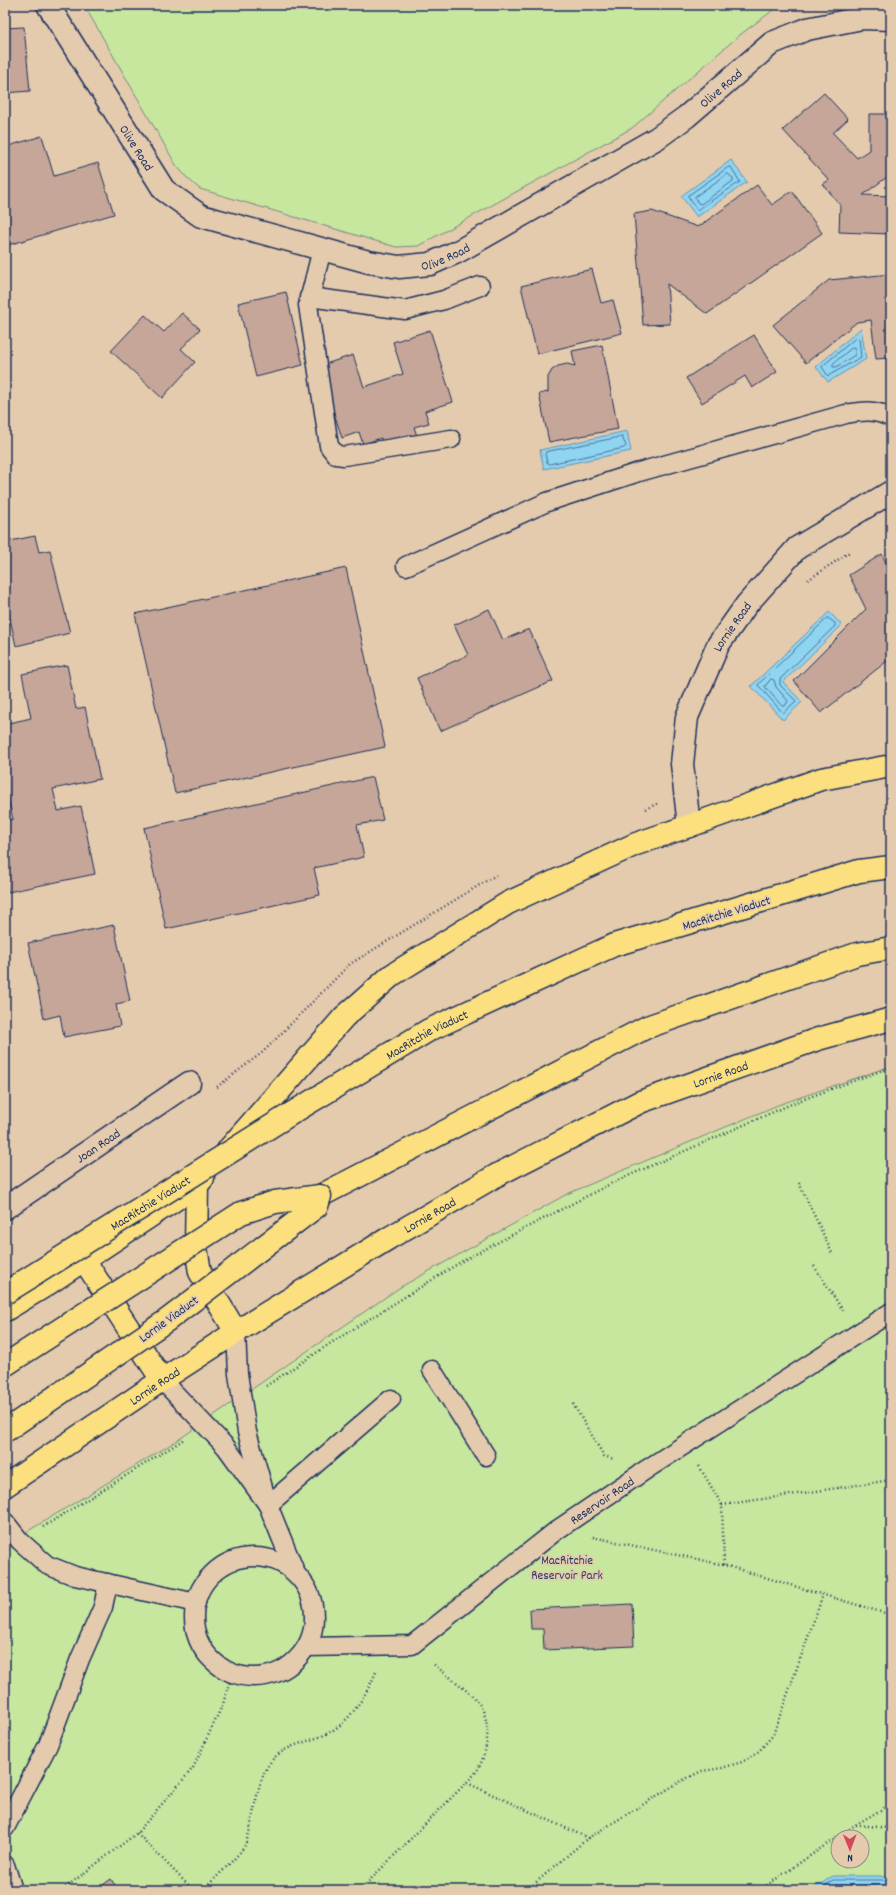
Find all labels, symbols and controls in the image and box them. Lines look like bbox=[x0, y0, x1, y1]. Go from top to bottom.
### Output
street label: Olive Road bbox=[696, 65, 748, 113]
street label: Olive Road bbox=[113, 122, 157, 176]
street label: Olive Road bbox=[420, 240, 474, 277]
street label: Lornie Road bbox=[709, 599, 758, 655]
street label: MacRitchie Viaduct bbox=[680, 892, 773, 937]
street label: MacRitchie Viaduct bbox=[383, 1006, 472, 1066]
street label: Lornie Road bbox=[691, 1057, 751, 1094]
street label: Joan Road bbox=[73, 1125, 125, 1169]
street label: MacRitchie Viaduct bbox=[107, 1172, 195, 1237]
street label: Lornie Road bbox=[401, 1194, 460, 1239]
street label: Lornie Viaduct bbox=[136, 1292, 203, 1348]
street label: Lornie Road bbox=[126, 1364, 185, 1411]
street label: Reservoir Road bbox=[567, 1473, 639, 1530]
park label: MacRitchie Reservoir Park bbox=[531, 1552, 603, 1586]
north arrow bbox=[830, 1829, 870, 1869]
text: N bbox=[847, 1849, 853, 1865]

